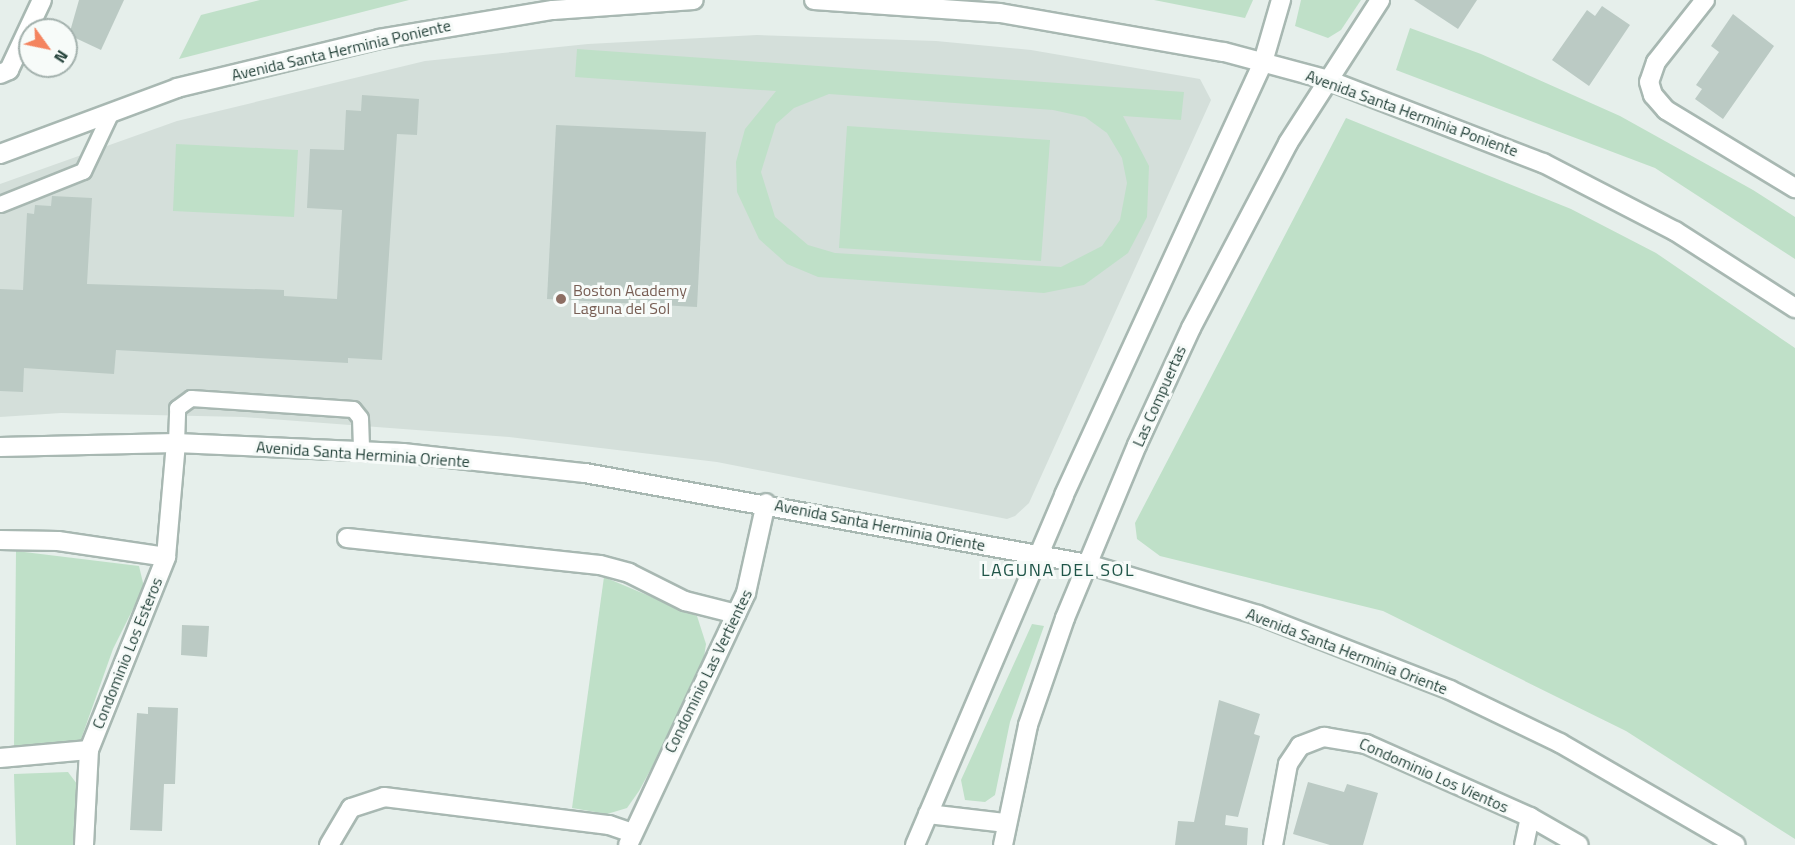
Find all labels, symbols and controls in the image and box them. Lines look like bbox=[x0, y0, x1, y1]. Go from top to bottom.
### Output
street label: Avenida Santa Herminia Poniente bbox=[229, 15, 453, 85]
north arrow bbox=[18, 18, 78, 78]
text: N bbox=[48, 46, 75, 68]
street label: Avenida Santa Herminia Poniente bbox=[1303, 66, 1521, 160]
place label: Boston Academy Laguna del Sol bbox=[573, 280, 687, 318]
marker: Boston Academy Laguna del Sol bbox=[554, 292, 568, 306]
street label: Las Compuertas bbox=[1128, 342, 1190, 450]
street label: Avenida Santa Herminia Oriente bbox=[256, 437, 470, 471]
street label: Avenida Santa Herminia Oriente bbox=[773, 495, 987, 555]
district label: LAGUNA DEL SOL bbox=[981, 559, 1135, 581]
street label: Condominio Los Esteros bbox=[88, 574, 166, 732]
street label: Condominio Las Vertientes bbox=[660, 586, 756, 756]
street label: Avenida Santa Herminia Oriente bbox=[1244, 604, 1450, 698]
street label: Condominio Los Vientos bbox=[1356, 733, 1512, 817]

